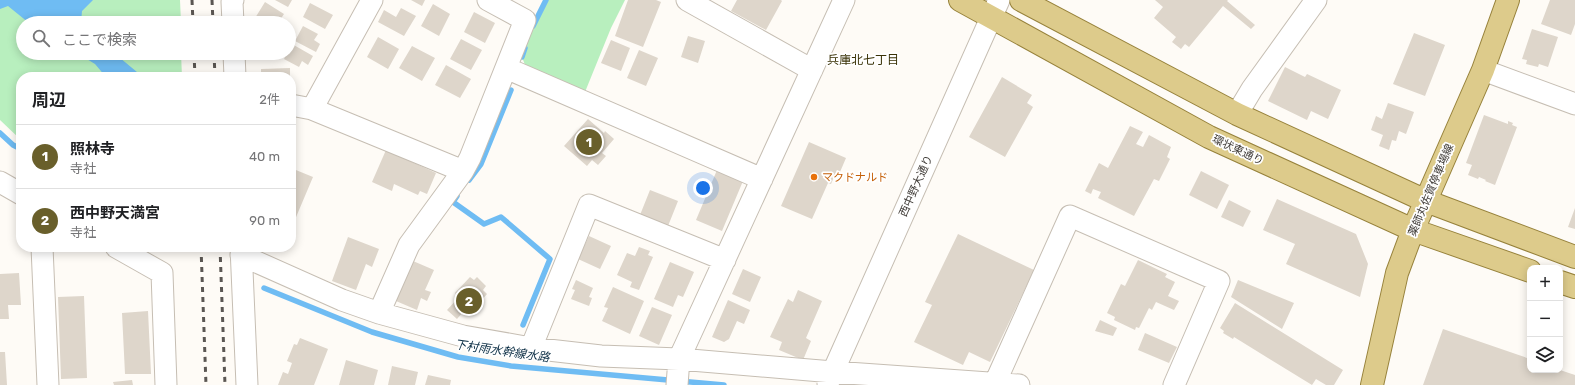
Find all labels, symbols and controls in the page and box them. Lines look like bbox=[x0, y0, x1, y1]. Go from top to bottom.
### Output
search box bbox=[16, 16, 296, 60]
icon: search bbox=[30, 27, 52, 49]
text: ここで検索 bbox=[62, 31, 137, 49]
district label: 兵庫北七丁目 bbox=[827, 53, 899, 67]
text: 周辺 bbox=[32, 90, 66, 110]
text: 2件 bbox=[259, 92, 280, 107]
pin: 1 bbox=[576, 127, 602, 157]
street label: 環状東通り bbox=[1210, 132, 1266, 168]
text: 照林寺 bbox=[70, 140, 115, 158]
street label: 薬師丸佐賀停車場線 bbox=[1406, 142, 1456, 238]
text: 1 bbox=[42, 149, 48, 164]
text: 40 m bbox=[249, 149, 280, 164]
street label: 西中野大通り bbox=[897, 153, 935, 219]
text: 寺社 bbox=[70, 161, 96, 176]
place label: マクドナルド bbox=[822, 171, 888, 184]
marker: マクドナルド bbox=[809, 172, 819, 182]
your location bbox=[693, 178, 713, 198]
text: 西中野天満宮 bbox=[70, 204, 160, 222]
text: 2 bbox=[41, 213, 49, 228]
text: 90 m bbox=[249, 213, 280, 228]
text: 寺社 bbox=[70, 225, 96, 240]
map controls bbox=[1527, 265, 1563, 373]
button: + bbox=[1527, 265, 1563, 301]
pin: 2 bbox=[456, 286, 482, 316]
button: − bbox=[1527, 301, 1563, 337]
water label: 下村雨水幹線水路 bbox=[453, 337, 551, 365]
button: layers bbox=[1527, 337, 1563, 373]

